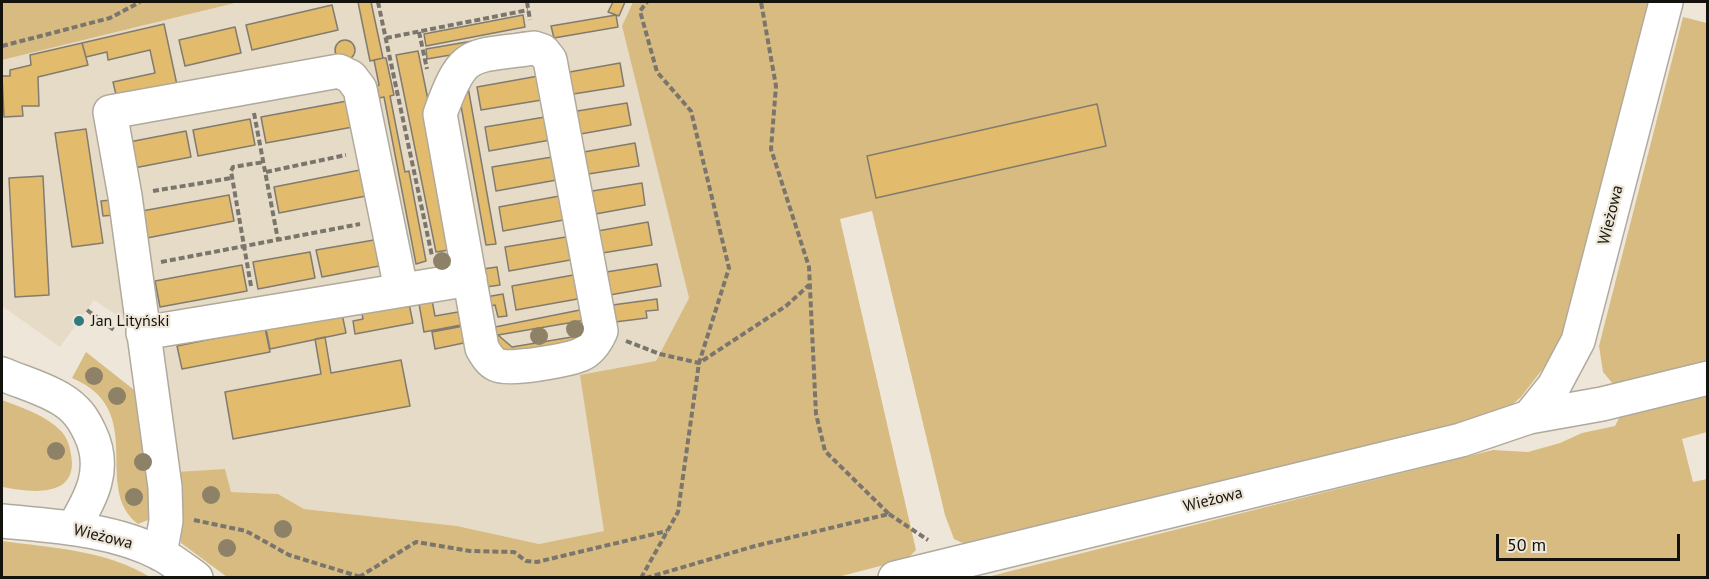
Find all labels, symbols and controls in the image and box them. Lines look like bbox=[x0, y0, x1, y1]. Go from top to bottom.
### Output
street label: Wieżowa bbox=[1594, 183, 1628, 247]
place label: Jan Lityński bbox=[91, 311, 169, 331]
marker: Jan Lityński bbox=[72, 314, 86, 328]
street label: Wieżowa bbox=[1181, 483, 1245, 517]
street label: Wieżowa bbox=[71, 520, 135, 554]
scale bar bbox=[1499, 522, 1684, 560]
text: 50 m bbox=[1507, 533, 1546, 556]

